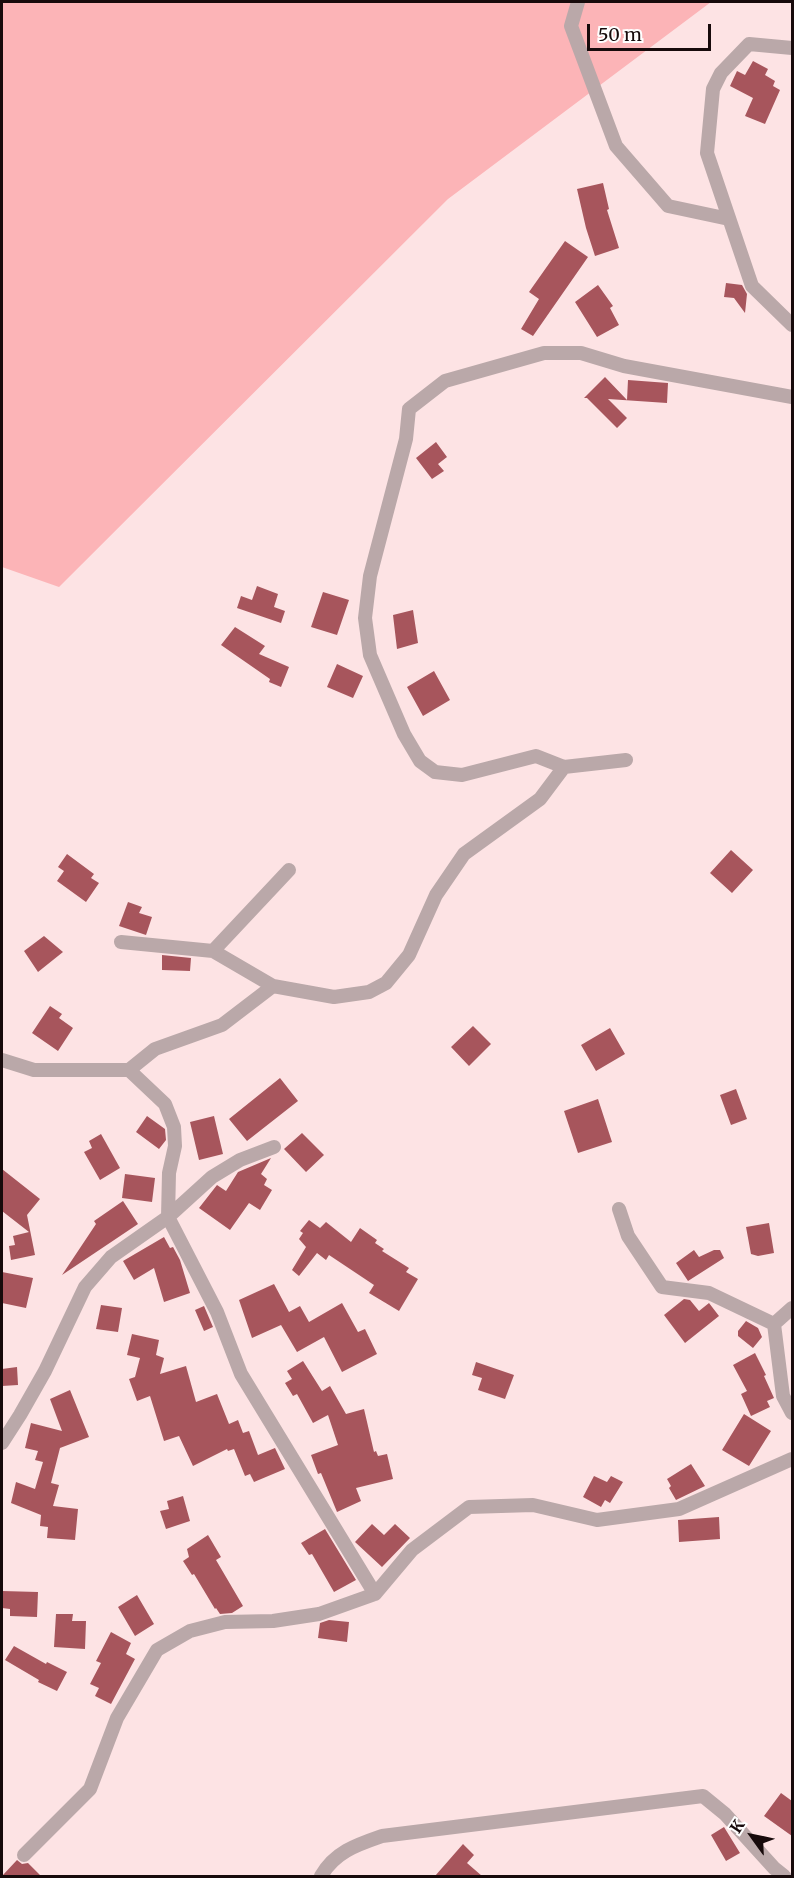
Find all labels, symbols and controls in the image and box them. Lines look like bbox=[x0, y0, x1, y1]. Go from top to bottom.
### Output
scale bar bbox=[590, 12, 714, 50]
text: 50 m bbox=[598, 23, 642, 46]
north arrow bbox=[722, 1806, 782, 1866]
text: K bbox=[725, 1816, 749, 1837]

